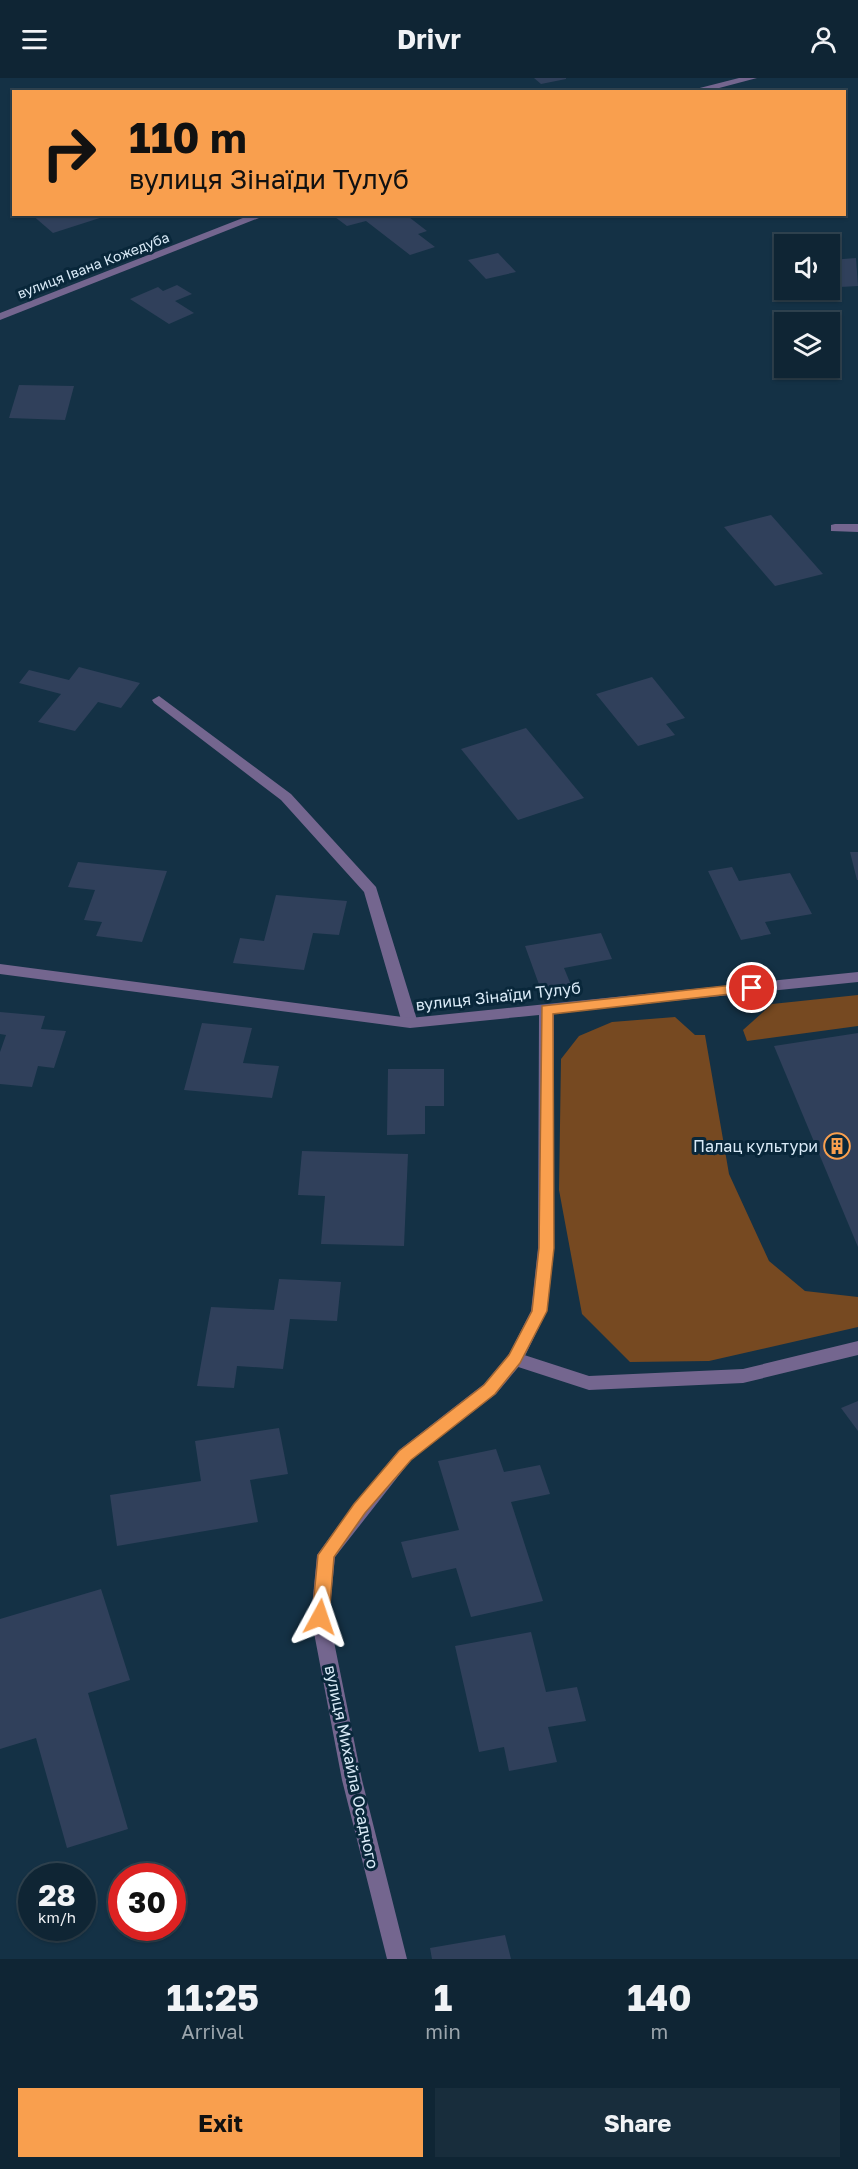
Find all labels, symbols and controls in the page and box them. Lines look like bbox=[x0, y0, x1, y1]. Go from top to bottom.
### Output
icon: menu bbox=[18, 23, 51, 56]
text: Drivr bbox=[397, 23, 461, 55]
icon: person bbox=[807, 23, 840, 56]
text: 110 m bbox=[129, 112, 247, 162]
icon: right bbox=[30, 114, 108, 192]
text: вулиця Зінаїди Тулуб bbox=[129, 163, 409, 195]
street label: вулиця Івана Кожедуба bbox=[15, 228, 171, 302]
map controls bbox=[774, 234, 840, 378]
button: sound bbox=[774, 234, 840, 300]
button: layers bbox=[774, 312, 840, 378]
pin bbox=[726, 962, 777, 1013]
icon: arrive bbox=[735, 971, 768, 1004]
street label: вулиця Зінаїди Тулуб bbox=[414, 977, 582, 1015]
building icon: Палац культури bbox=[822, 1131, 852, 1161]
place label: Палац культури bbox=[693, 1136, 818, 1156]
position arrow bbox=[288, 1585, 352, 1649]
street label: вулиця Михайла Осадчого bbox=[321, 1663, 383, 1871]
speed limit sign: 30 bbox=[108, 1863, 186, 1941]
text: 28 bbox=[38, 1877, 76, 1913]
text: km/h bbox=[38, 1908, 76, 1926]
text: 11:25 bbox=[166, 1976, 259, 2019]
text: 1 bbox=[434, 1976, 452, 2019]
text: 140 bbox=[627, 1976, 692, 2019]
text: Arrival bbox=[181, 2019, 244, 2043]
text: min bbox=[425, 2019, 461, 2043]
text: m bbox=[651, 2019, 668, 2043]
button: Exit bbox=[18, 2088, 423, 2157]
button: Share bbox=[435, 2088, 840, 2157]

